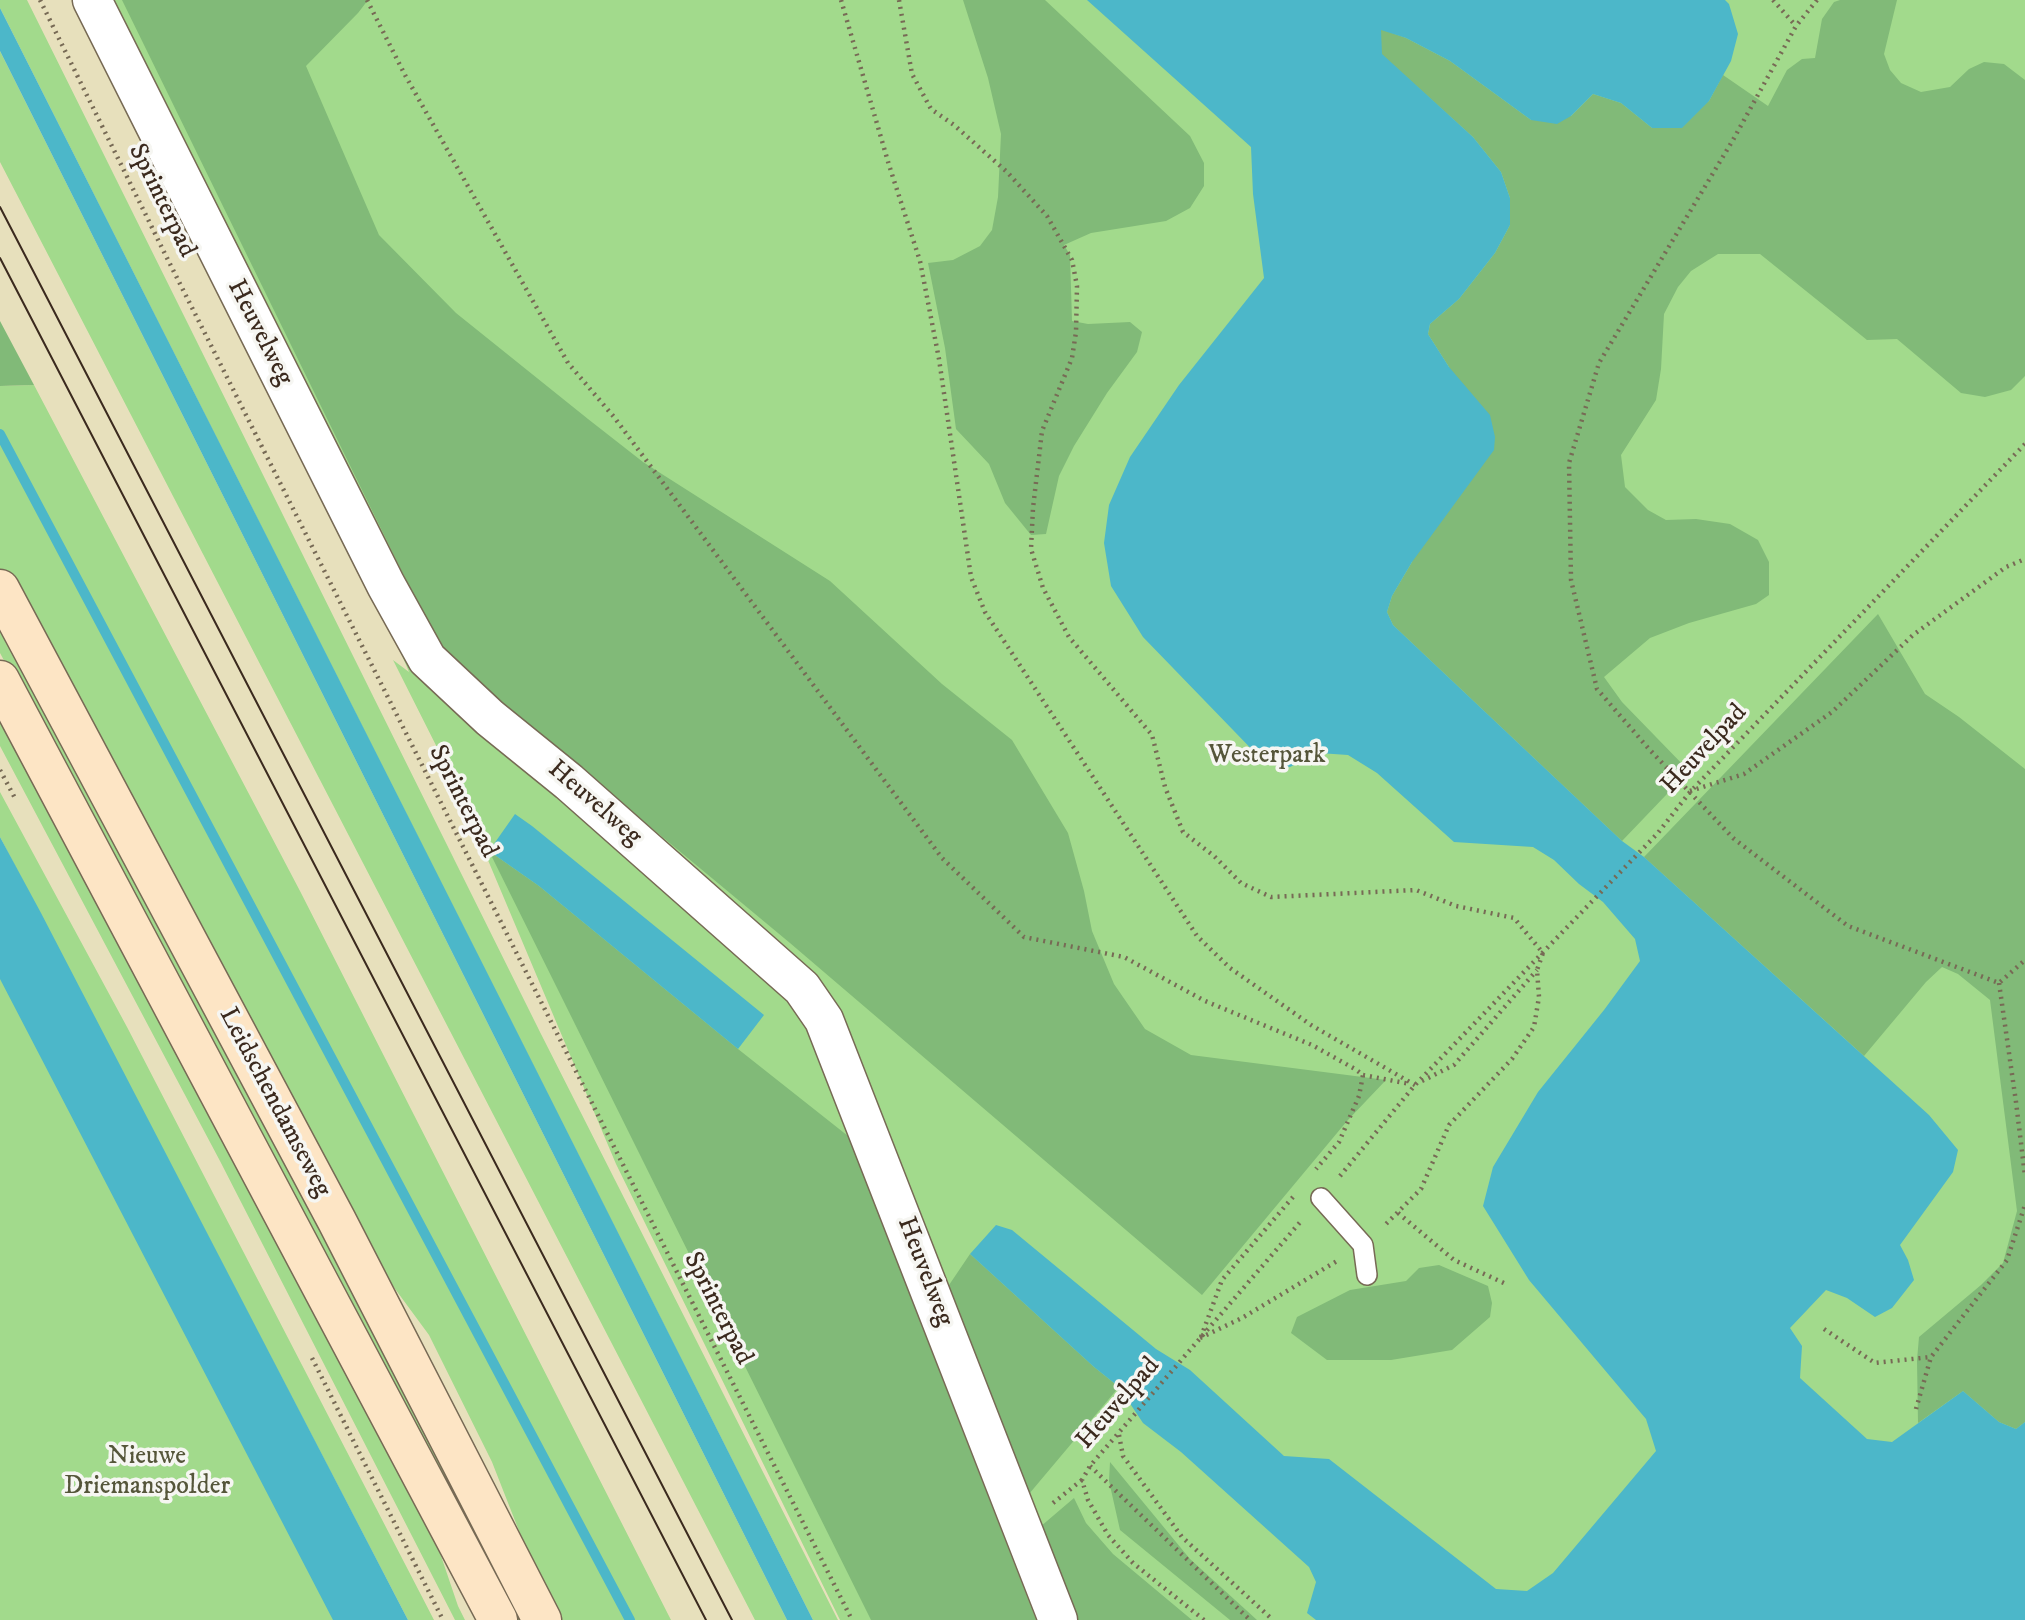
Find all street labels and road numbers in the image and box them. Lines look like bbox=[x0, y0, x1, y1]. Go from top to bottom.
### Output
street label: Sprinterpad bbox=[120, 139, 202, 263]
street label: Heuvelweg bbox=[219, 275, 299, 391]
street label: Heuvelpad bbox=[1655, 698, 1755, 802]
street label: Sprinterpad bbox=[420, 740, 504, 864]
street label: Heuvelweg bbox=[541, 755, 647, 853]
street label: Leidschendamseweg bbox=[211, 1003, 337, 1203]
street label: Heuvelweg bbox=[889, 1213, 959, 1331]
street label: Sprinterpad bbox=[675, 1247, 759, 1371]
street label: Heuvelpad bbox=[1071, 1352, 1167, 1456]

